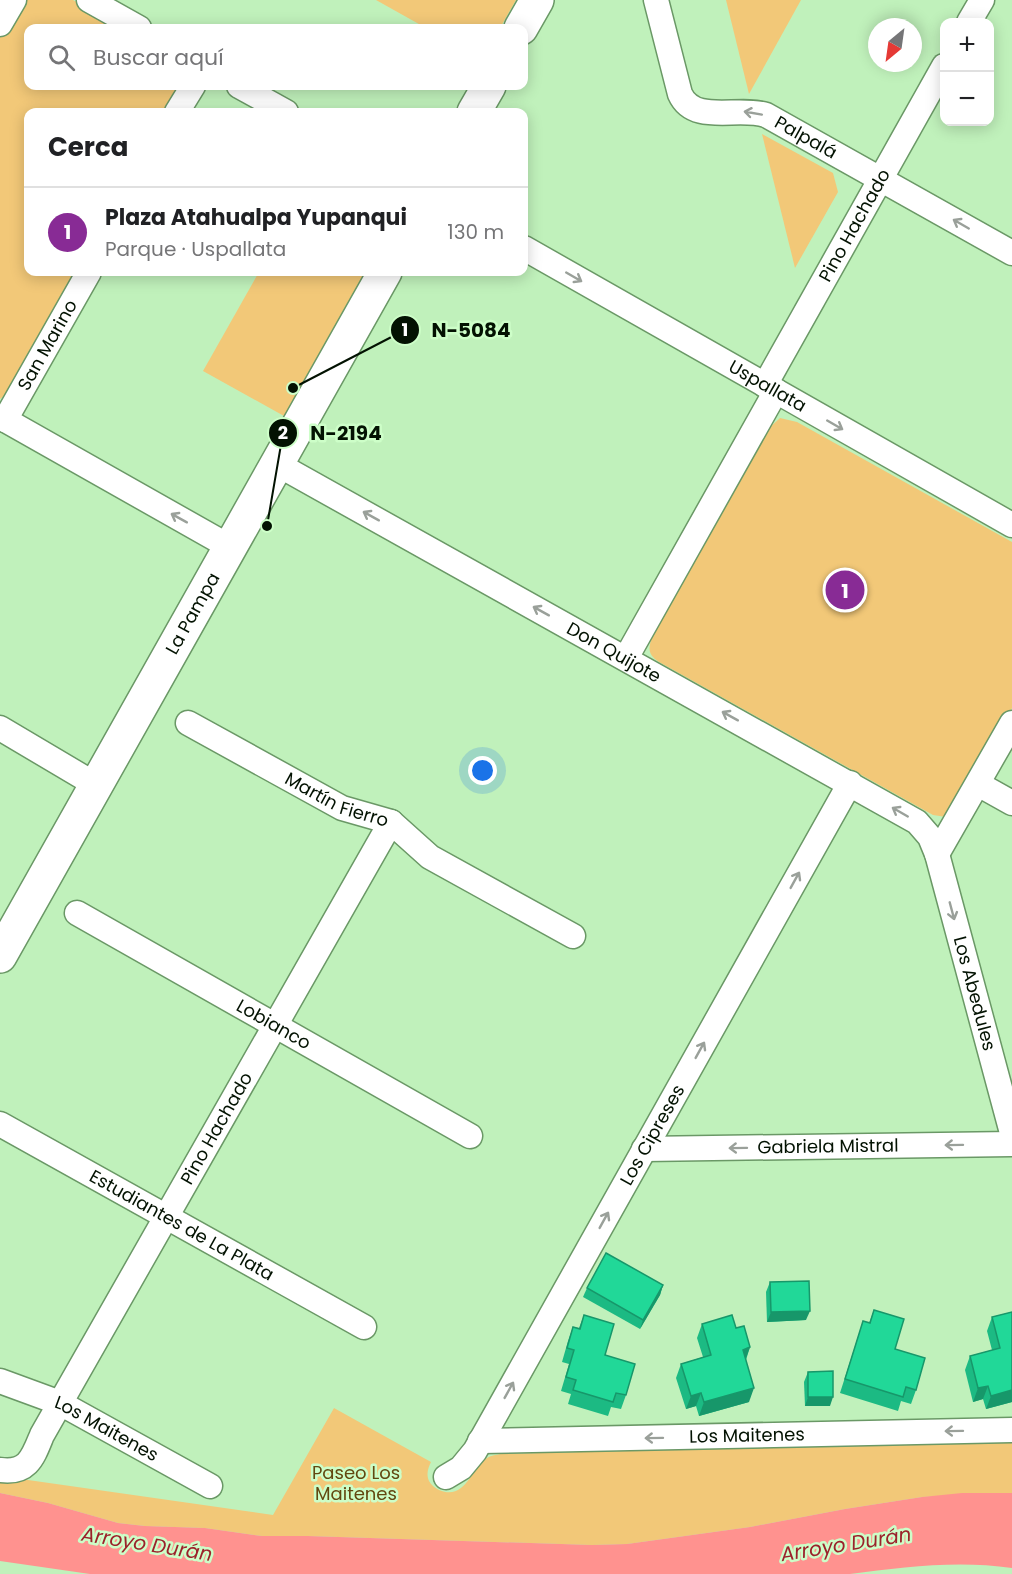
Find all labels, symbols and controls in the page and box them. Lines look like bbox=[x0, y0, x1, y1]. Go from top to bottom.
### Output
north arrow bbox=[868, 18, 922, 72]
map controls bbox=[940, 18, 994, 126]
button: + bbox=[940, 18, 994, 72]
search box bbox=[24, 24, 528, 90]
icon: search bbox=[45, 41, 78, 74]
text: Buscar aquí bbox=[93, 42, 224, 73]
button: − bbox=[940, 72, 994, 126]
one-way arrow bbox=[744, 107, 763, 118]
street label: Palpalá bbox=[770, 109, 842, 164]
text: Cerca bbox=[48, 129, 128, 165]
street label: Pino Hachado bbox=[812, 164, 896, 286]
text: Plaza Atahualpa Yupanqui bbox=[105, 202, 407, 233]
text: 1 bbox=[64, 218, 71, 246]
text: 130 m bbox=[447, 218, 504, 246]
one-way arrow bbox=[953, 218, 970, 230]
text: Parque · Uspallata bbox=[105, 235, 286, 263]
one-way arrow bbox=[565, 271, 582, 283]
street label: San Marino bbox=[11, 295, 83, 395]
callout: N-5084 bbox=[390, 311, 523, 349]
text: N-5084 bbox=[431, 316, 511, 344]
text: 1 bbox=[402, 317, 408, 342]
street label: Uspallata bbox=[724, 354, 811, 418]
callout: N-2194 bbox=[268, 414, 394, 452]
text: N-2194 bbox=[310, 419, 382, 447]
one-way arrow bbox=[826, 419, 843, 431]
text: 2 bbox=[278, 420, 288, 445]
one-way arrow bbox=[363, 510, 380, 522]
one-way arrow bbox=[171, 512, 188, 524]
street label: La Pampa bbox=[159, 568, 225, 659]
pin: 1 bbox=[826, 568, 864, 612]
one-way arrow bbox=[533, 605, 550, 617]
street label: Don Quijote bbox=[562, 616, 666, 688]
one-way arrow bbox=[722, 710, 739, 722]
your location bbox=[468, 756, 497, 785]
street label: Martín Fierro bbox=[281, 766, 392, 833]
one-way arrow bbox=[892, 805, 909, 817]
one-way arrow bbox=[790, 872, 802, 889]
one-way arrow bbox=[947, 901, 959, 920]
street label: Los Abedules bbox=[948, 933, 1002, 1053]
street label: Lobianco bbox=[232, 993, 316, 1055]
one-way arrow bbox=[694, 1042, 706, 1059]
street label: Pino Hachado bbox=[174, 1067, 258, 1189]
street label: Los Cipreses bbox=[614, 1080, 690, 1190]
street label: Gabriela Mistral bbox=[757, 1133, 899, 1159]
one-way arrow bbox=[944, 1139, 964, 1150]
one-way arrow bbox=[728, 1142, 748, 1154]
street label: Estudiantes de La Plata bbox=[85, 1163, 279, 1286]
one-way arrow bbox=[599, 1212, 611, 1229]
one-way arrow bbox=[503, 1382, 515, 1399]
street label: Los Maitenes bbox=[52, 1389, 163, 1467]
street label: Los Maitenes bbox=[689, 1421, 805, 1449]
one-way arrow bbox=[944, 1425, 964, 1437]
one-way arrow bbox=[644, 1432, 664, 1443]
park label: Paseo Los Maitenes bbox=[312, 1460, 400, 1506]
water label: Arroyo Durán bbox=[79, 1520, 214, 1568]
water label: Arroyo Durán bbox=[778, 1520, 913, 1568]

